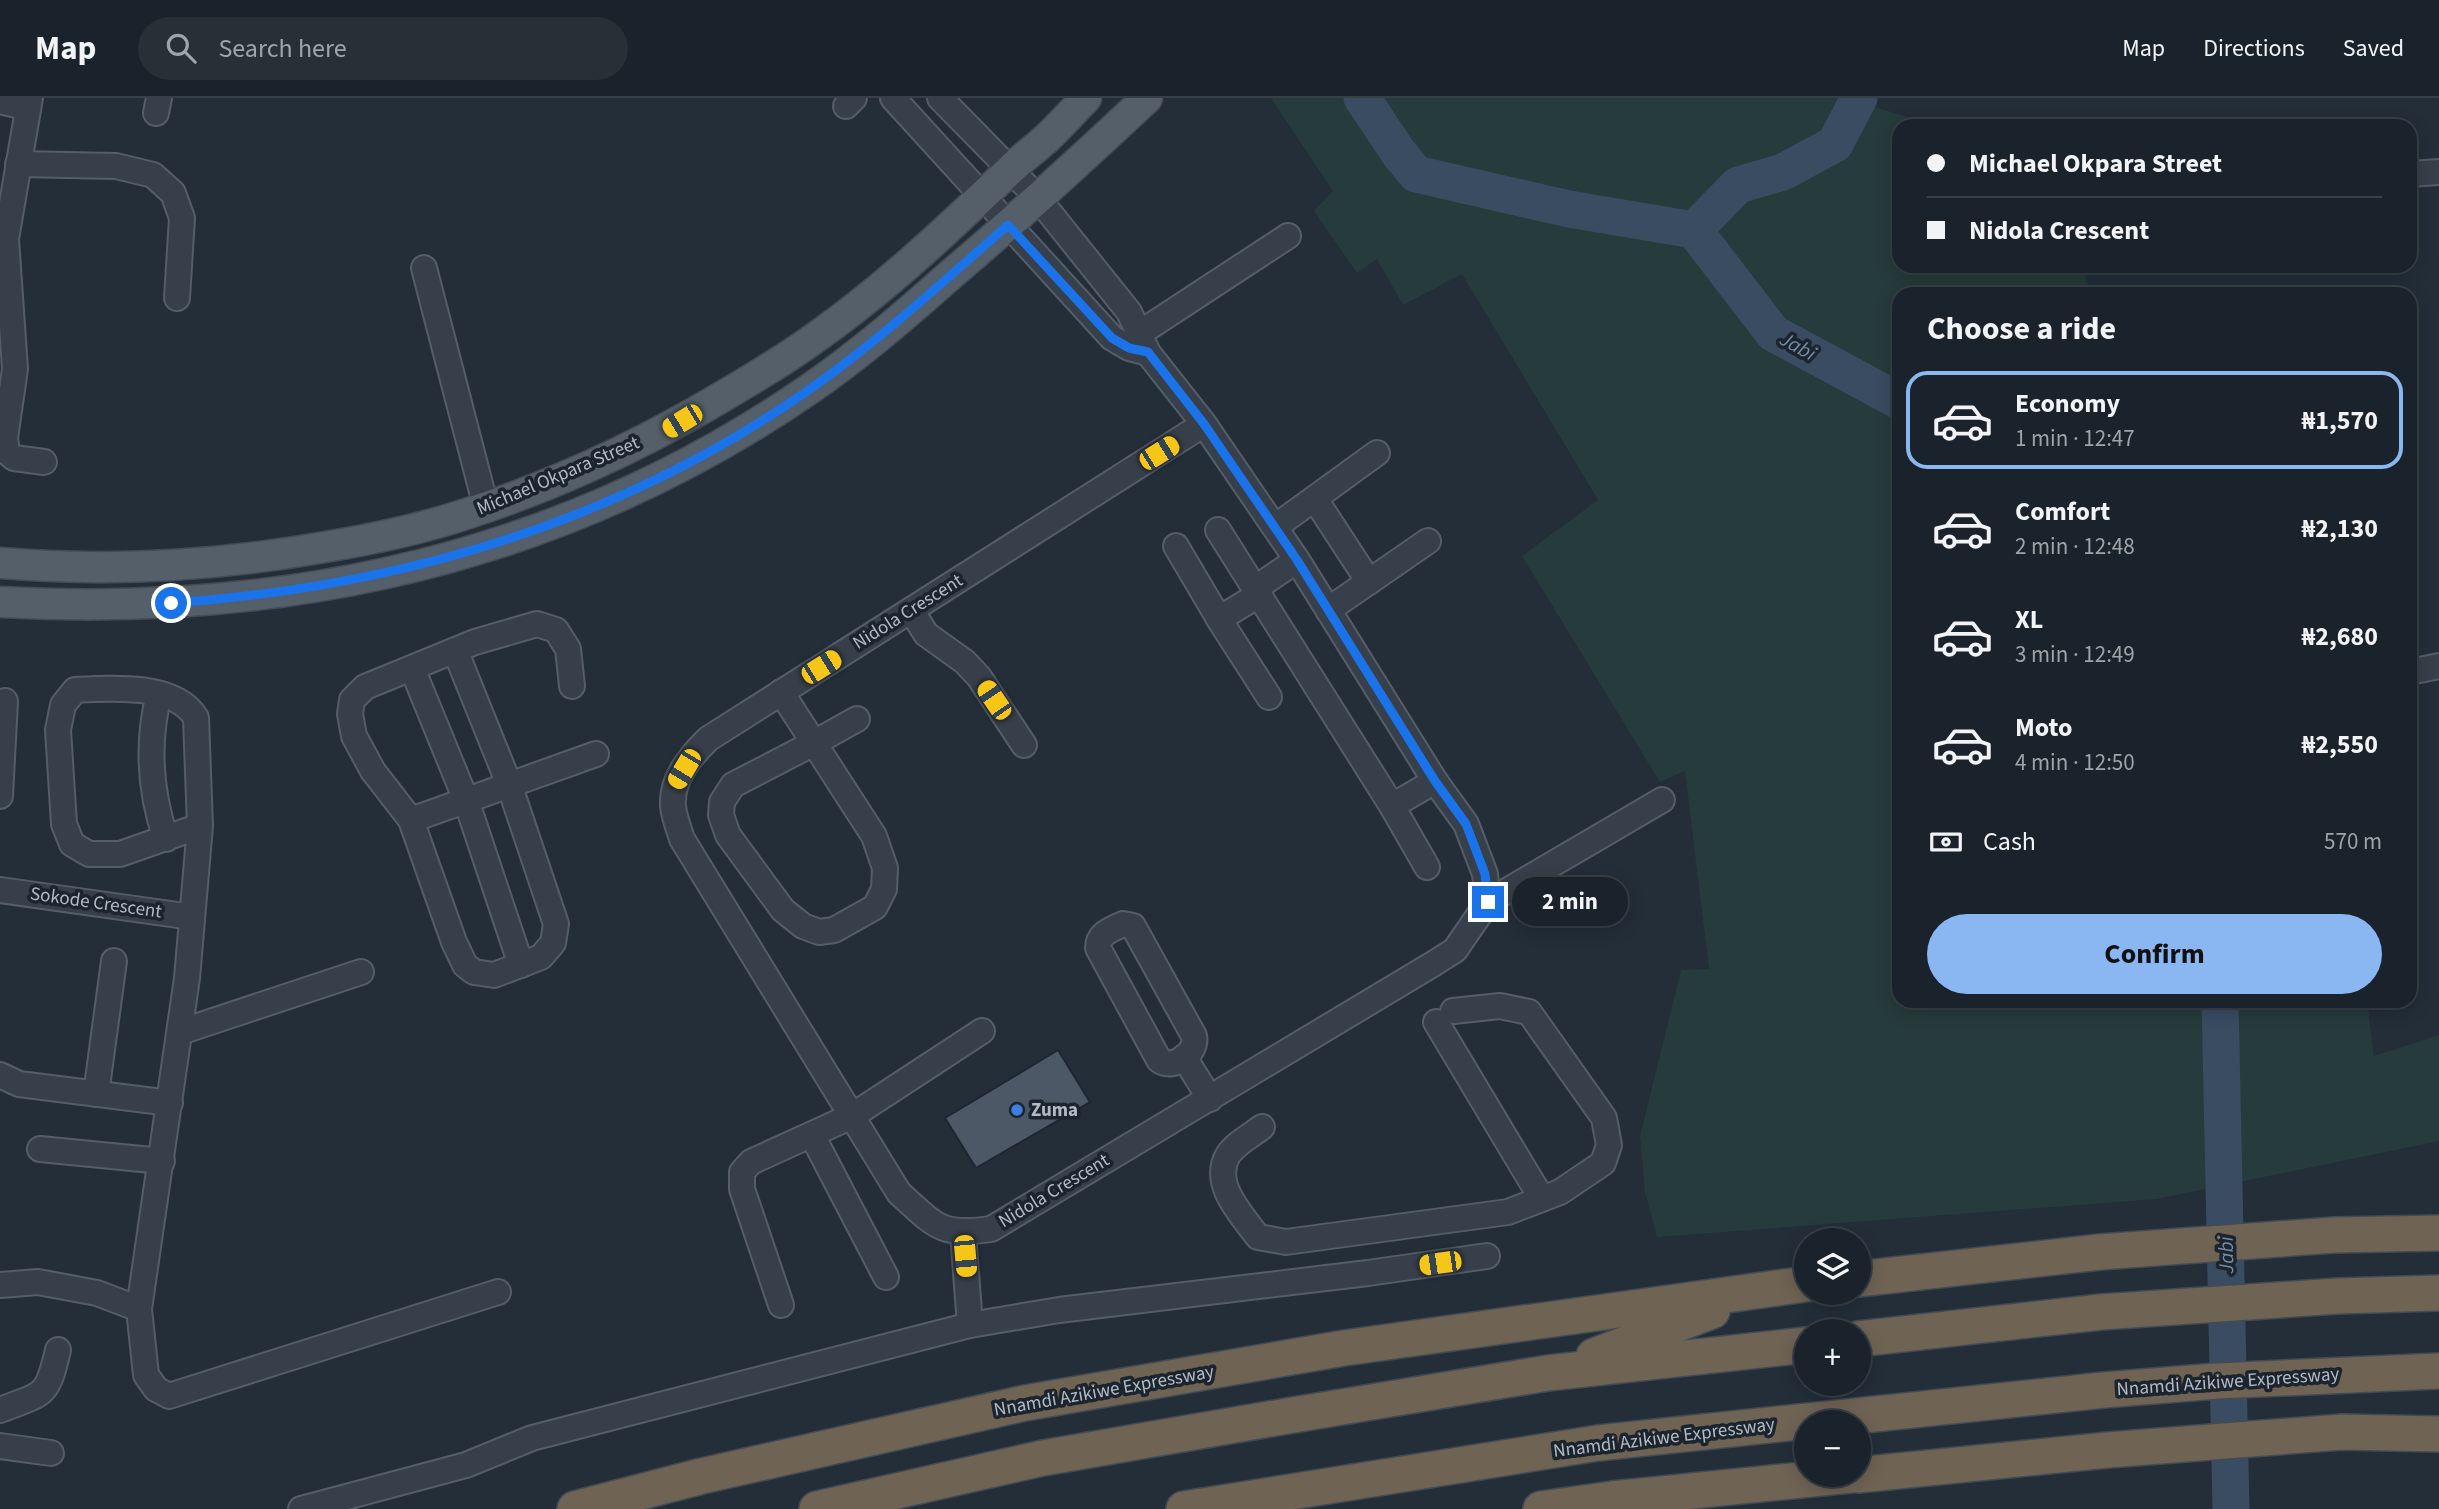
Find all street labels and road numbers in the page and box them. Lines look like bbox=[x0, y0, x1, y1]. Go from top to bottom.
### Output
street label: Michael Okpara Street bbox=[473, 429, 644, 522]
street label: Nidola Crescent bbox=[848, 567, 969, 657]
street label: Sokode Crescent bbox=[28, 880, 164, 926]
street label: Nidola Crescent bbox=[993, 1147, 1115, 1235]
street label: Nnamdi Azikiwe Expressway bbox=[992, 1358, 1216, 1424]
street label: Nnamdi Azikiwe Expressway bbox=[2116, 1361, 2340, 1403]
street label: Nnamdi Azikiwe Expressway bbox=[1552, 1411, 1776, 1465]

